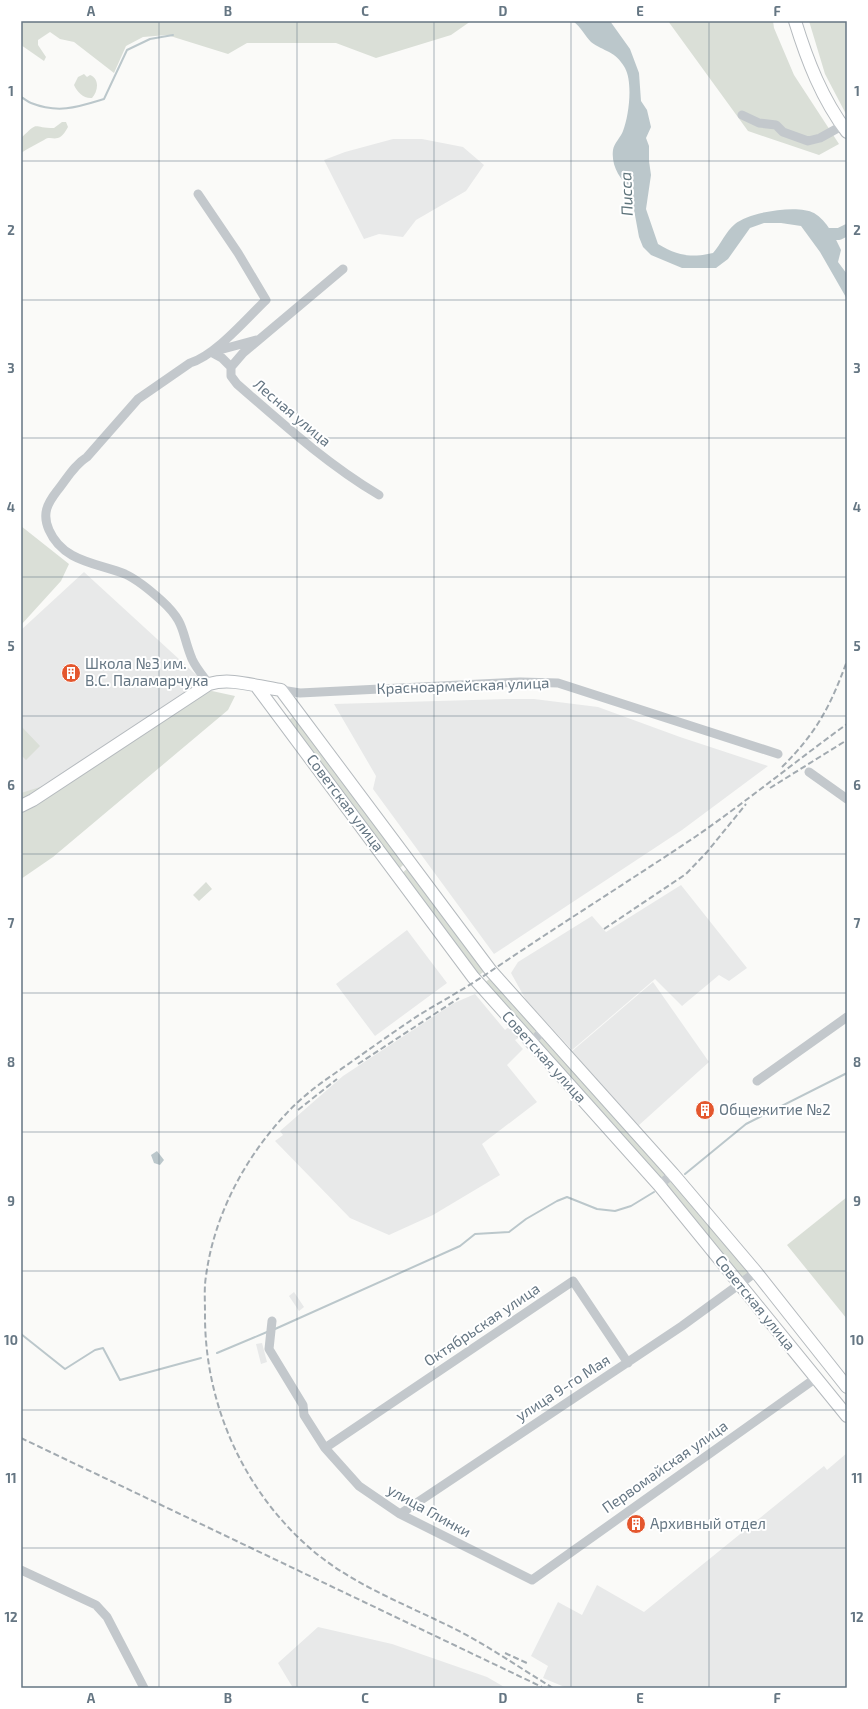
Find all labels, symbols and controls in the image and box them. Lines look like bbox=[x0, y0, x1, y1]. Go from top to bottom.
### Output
text: A bbox=[87, 3, 96, 19]
text: B bbox=[224, 3, 232, 19]
text: C bbox=[361, 3, 369, 19]
text: D bbox=[499, 3, 508, 19]
text: E bbox=[636, 3, 644, 19]
text: F bbox=[773, 3, 781, 19]
text: 1 bbox=[8, 83, 14, 99]
text: 1 bbox=[854, 83, 860, 99]
water label: Писса bbox=[615, 172, 636, 217]
text: 2 bbox=[7, 222, 15, 238]
text: 2 bbox=[853, 222, 861, 238]
text: 3 bbox=[7, 360, 15, 376]
text: 3 bbox=[853, 360, 861, 376]
street label: Лесная улица bbox=[250, 375, 335, 451]
text: 4 bbox=[7, 499, 15, 515]
text: 4 bbox=[853, 499, 861, 515]
text: 5 bbox=[7, 638, 15, 654]
text: 5 bbox=[853, 638, 861, 654]
place label: Школа №3 им. В.С. Паламарчука bbox=[85, 654, 209, 690]
building icon: Школа №3 им. В.С. Паламарчука bbox=[60, 662, 82, 684]
street label: Красноармейская улица bbox=[376, 673, 550, 698]
street label: Советская улица bbox=[302, 750, 388, 855]
text: 6 bbox=[7, 777, 15, 793]
text: 6 bbox=[853, 777, 861, 793]
text: 7 bbox=[8, 915, 15, 931]
text: 7 bbox=[854, 915, 861, 931]
street label: Советская улица bbox=[498, 1007, 591, 1107]
text: 8 bbox=[7, 1054, 15, 1070]
text: 8 bbox=[853, 1054, 861, 1070]
building icon: Общежитие №2 bbox=[694, 1099, 716, 1121]
place label: Общежитие №2 bbox=[719, 1100, 831, 1118]
text: 9 bbox=[7, 1193, 15, 1209]
text: 9 bbox=[853, 1193, 861, 1209]
street label: Советская улица bbox=[711, 1251, 800, 1354]
street label: Октябрьская улица bbox=[420, 1279, 543, 1370]
text: 10 bbox=[4, 1332, 18, 1348]
text: 10 bbox=[850, 1332, 864, 1348]
street label: улица 9-го Мая bbox=[512, 1350, 614, 1425]
street label: Первомайская улица bbox=[598, 1416, 731, 1517]
text: 11 bbox=[5, 1470, 17, 1486]
text: 11 bbox=[851, 1470, 863, 1486]
street label: улица Глинки bbox=[384, 1480, 474, 1541]
building icon: Архивный отдел bbox=[625, 1513, 647, 1535]
place label: Архивный отдел bbox=[650, 1514, 766, 1532]
text: 12 bbox=[4, 1609, 18, 1625]
text: 12 bbox=[850, 1609, 864, 1625]
text: A bbox=[87, 1690, 96, 1706]
text: B bbox=[224, 1690, 232, 1706]
text: C bbox=[361, 1690, 369, 1706]
text: D bbox=[499, 1690, 508, 1706]
text: E bbox=[636, 1690, 644, 1706]
text: F bbox=[773, 1690, 781, 1706]

